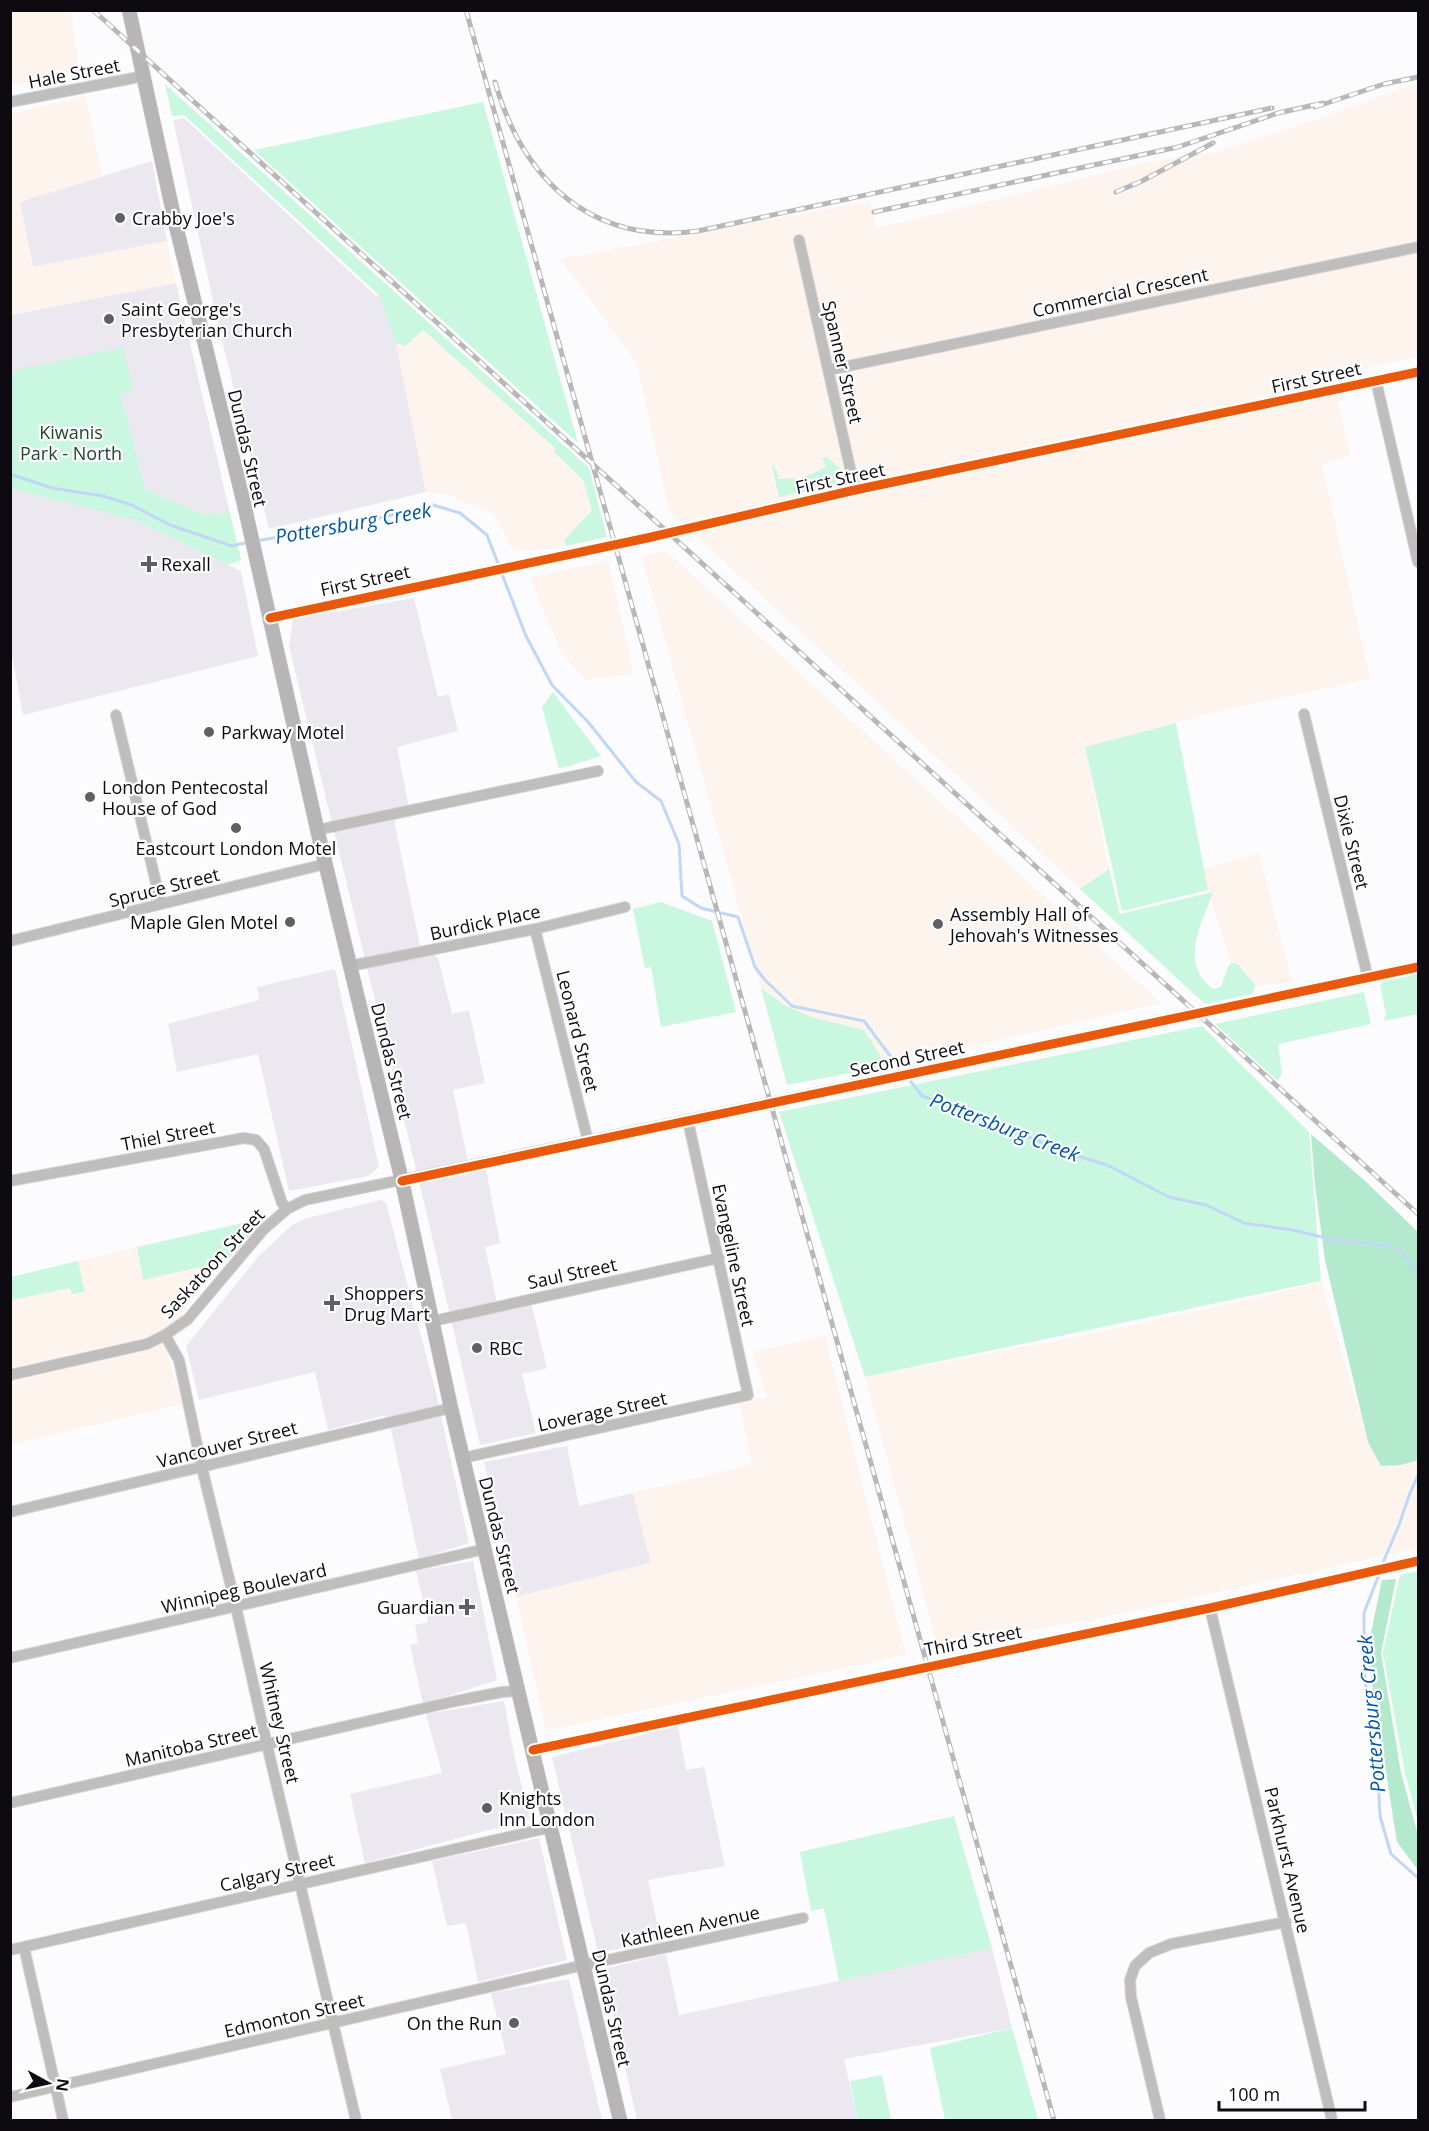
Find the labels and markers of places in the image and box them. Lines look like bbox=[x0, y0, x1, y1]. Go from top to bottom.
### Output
place label: Crabby Joe's bbox=[132, 206, 235, 230]
marker: Crabby Joe's bbox=[113, 211, 127, 225]
place label: Saint George's Presbyterian Church bbox=[121, 297, 292, 342]
marker: Saint George's Presbyterian Church bbox=[102, 312, 116, 326]
place label: Rexall bbox=[161, 552, 211, 576]
marker: Rexall bbox=[142, 557, 156, 571]
place label: Parkway Motel bbox=[221, 720, 344, 744]
marker: Parkway Motel bbox=[202, 725, 216, 739]
place label: London Pentecostal House of God bbox=[102, 775, 268, 820]
marker: London Pentecostal House of God bbox=[83, 790, 97, 804]
marker: Eastcourt London Motel bbox=[229, 821, 243, 835]
place label: Eastcourt London Motel bbox=[136, 836, 336, 860]
place label: Assembly Hall of Jehovah's Witnesses bbox=[948, 902, 1119, 947]
place label: Maple Glen Motel bbox=[130, 910, 278, 934]
marker: Maple Glen Motel bbox=[283, 915, 297, 929]
marker: Assembly Hall of Jehovah's Witnesses bbox=[931, 917, 945, 931]
place label: Shoppers Drug Mart bbox=[344, 1281, 430, 1326]
marker: Shoppers Drug Mart bbox=[325, 1296, 339, 1310]
place label: RBC bbox=[489, 1336, 523, 1360]
marker: RBC bbox=[470, 1341, 484, 1355]
place label: Guardian bbox=[377, 1595, 455, 1619]
marker: Guardian bbox=[460, 1600, 474, 1614]
place label: Knights Inn London bbox=[499, 1786, 595, 1831]
marker: Knights Inn London bbox=[480, 1801, 494, 1815]
place label: On the Run bbox=[407, 2011, 502, 2035]
marker: On the Run bbox=[507, 2016, 521, 2030]

